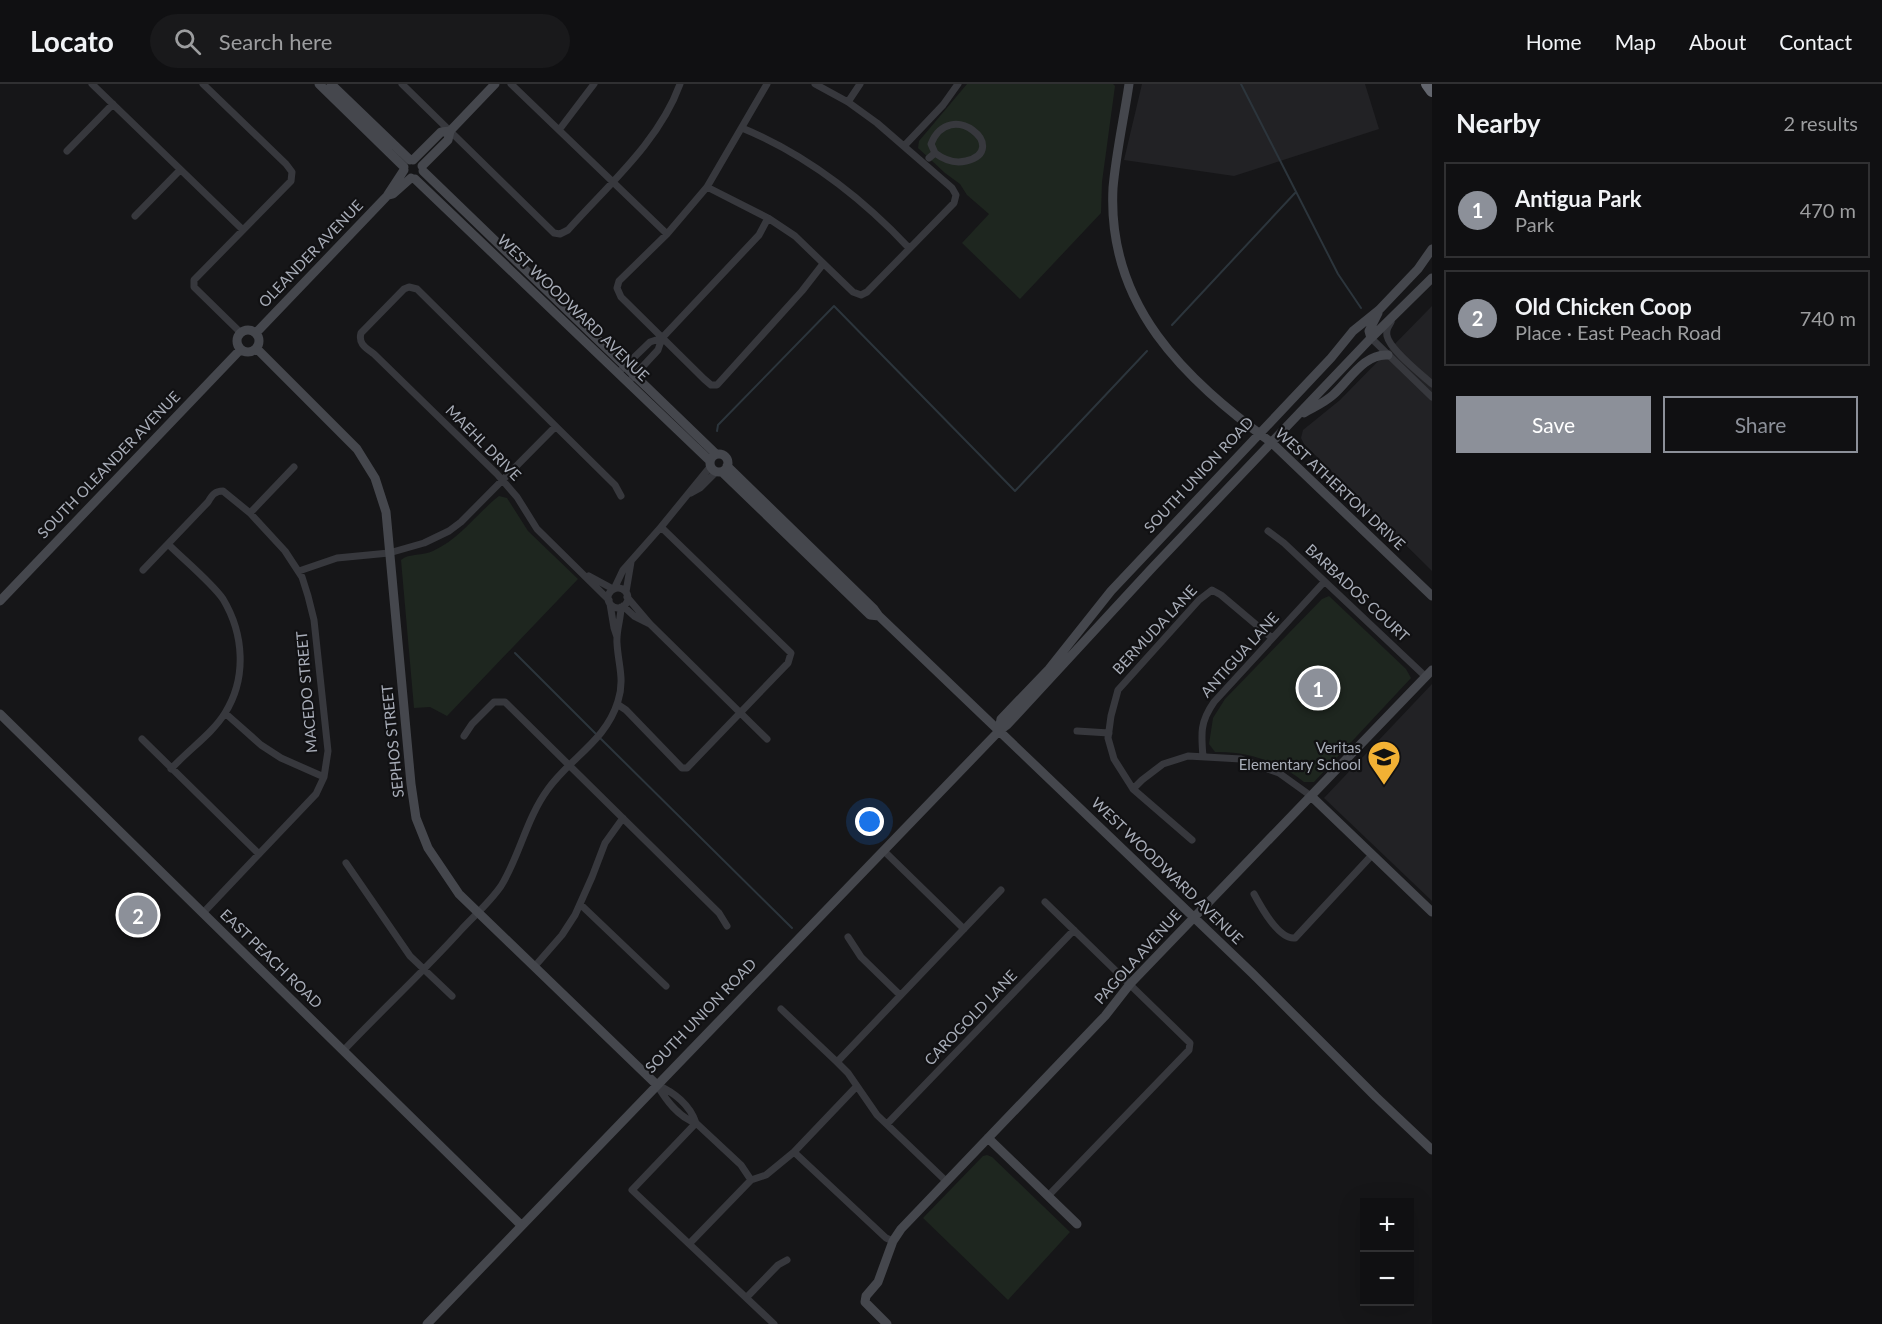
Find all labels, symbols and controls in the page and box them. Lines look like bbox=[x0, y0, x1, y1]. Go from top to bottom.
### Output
search box bbox=[150, 14, 570, 68]
text: Locato bbox=[30, 24, 114, 58]
icon: search bbox=[171, 25, 204, 58]
text: Search here bbox=[219, 28, 332, 55]
text: Home bbox=[1526, 29, 1582, 54]
text: Map bbox=[1615, 29, 1656, 54]
text: About bbox=[1689, 29, 1746, 54]
text: Contact bbox=[1779, 29, 1852, 54]
text: Nearby bbox=[1456, 107, 1541, 139]
text: 2 results bbox=[1783, 111, 1858, 135]
text: Antigua Park bbox=[1515, 185, 1642, 212]
street label: OLEANDER AVENUE bbox=[254, 196, 366, 311]
text: 1 bbox=[1472, 198, 1483, 222]
text: 470 m bbox=[1800, 198, 1856, 222]
text: Park bbox=[1515, 212, 1554, 236]
street label: WEST WOODWARD AVENUE bbox=[494, 230, 653, 384]
text: Old Chicken Coop bbox=[1515, 293, 1692, 320]
text: 2 bbox=[1472, 306, 1483, 330]
text: 740 m bbox=[1800, 306, 1856, 330]
text: Place · East Peach Road bbox=[1515, 320, 1721, 344]
street label: SOUTH OLEANDER AVENUE bbox=[33, 387, 183, 542]
button: Save bbox=[1456, 396, 1651, 453]
button: Share bbox=[1663, 396, 1858, 453]
street label: MAEHL DRIVE bbox=[442, 401, 525, 484]
street label: SOUTH UNION ROAD bbox=[1140, 413, 1257, 536]
street label: WEST ATHERTON DRIVE bbox=[1272, 423, 1409, 553]
street label: BARBADOS COURT bbox=[1302, 540, 1413, 645]
street label: BERMUDA LANE bbox=[1108, 581, 1200, 678]
street label: ANTIGUA LANE bbox=[1196, 608, 1282, 700]
street label: MACEDO STREET bbox=[292, 630, 320, 754]
pin: 1 bbox=[1298, 666, 1338, 710]
street label: SEPHOS STREET bbox=[377, 683, 407, 799]
place label: Veritas Elementary School bbox=[1239, 738, 1361, 773]
school or university icon: Veritas Elementary School bbox=[1366, 739, 1402, 786]
street label: WEST WOODWARD AVENUE bbox=[1088, 793, 1247, 947]
your location bbox=[855, 807, 884, 836]
pin: 2 bbox=[118, 892, 158, 938]
street label: EAST PEACH ROAD bbox=[217, 905, 326, 1012]
street label: PAGOLA AVENUE bbox=[1090, 905, 1184, 1007]
street label: SOUTH UNION ROAD bbox=[641, 954, 760, 1076]
street label: CAROGOLD LANE bbox=[920, 966, 1020, 1069]
map controls bbox=[1360, 1198, 1414, 1306]
button: + bbox=[1360, 1198, 1414, 1252]
button: − bbox=[1360, 1252, 1414, 1306]

